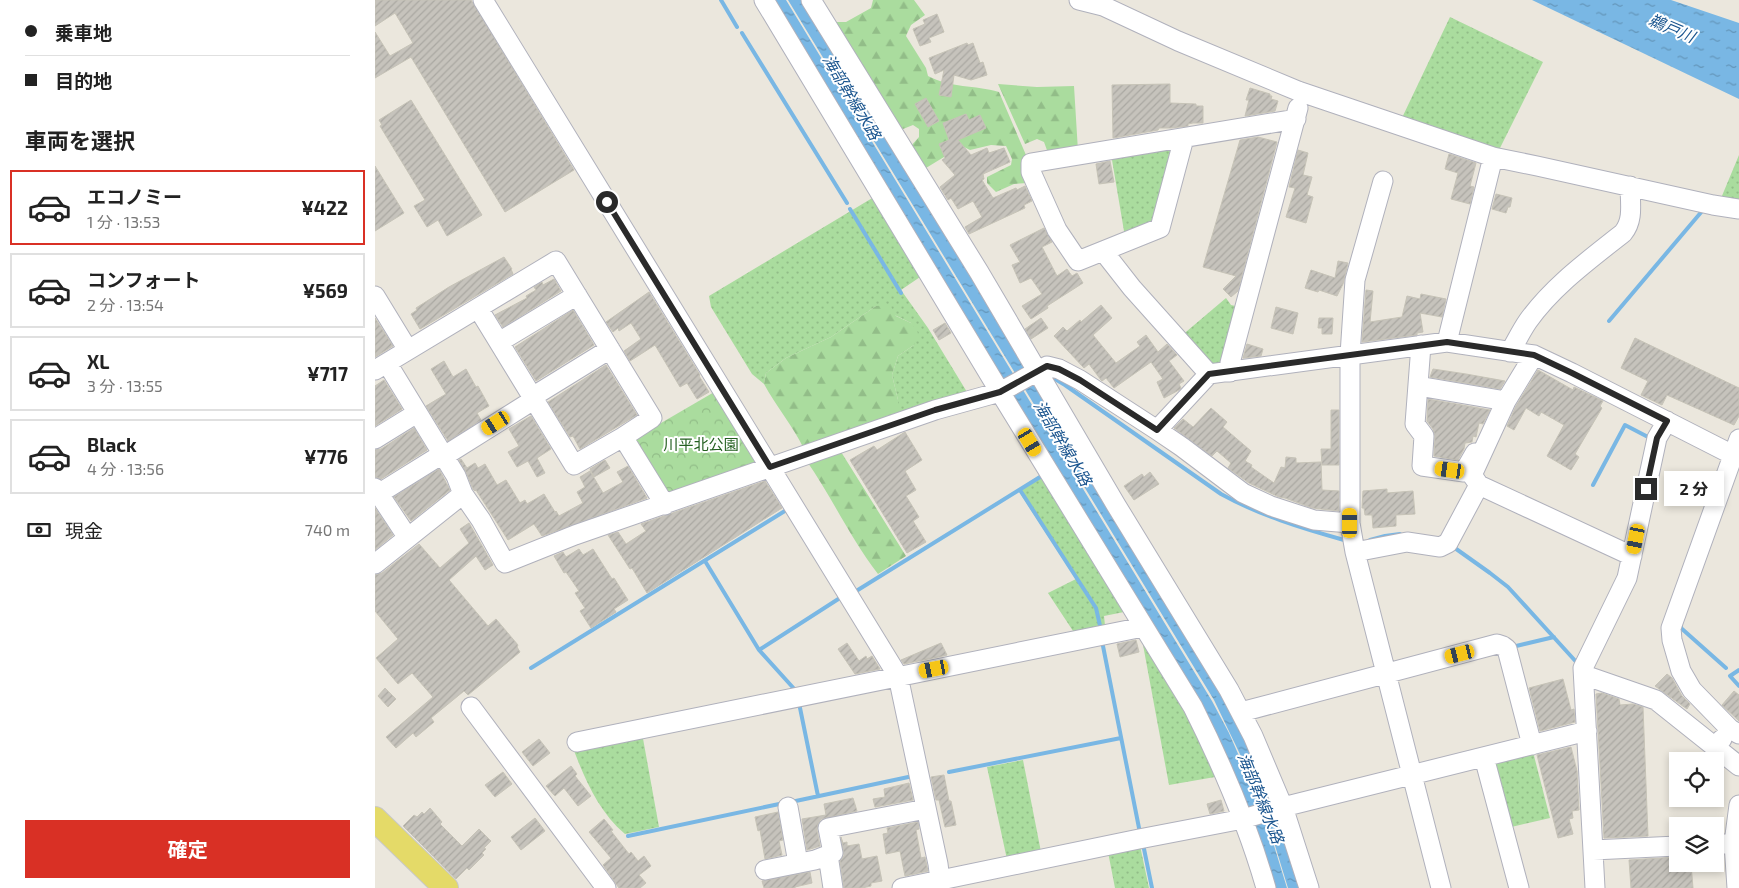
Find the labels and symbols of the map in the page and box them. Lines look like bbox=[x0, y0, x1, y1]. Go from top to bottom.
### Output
water label: 鵜戸川 bbox=[1646, 9, 1700, 46]
water label: 海部幹線水路 bbox=[820, 51, 886, 144]
route start bbox=[596, 191, 618, 213]
water label: 海部幹線水路 bbox=[1031, 397, 1097, 490]
car bbox=[479, 409, 512, 437]
car bbox=[1015, 425, 1044, 459]
park label: 川平北公園 bbox=[663, 435, 739, 453]
car bbox=[1434, 460, 1465, 480]
callout: 2 分 bbox=[1663, 472, 1723, 506]
route end bbox=[1635, 478, 1657, 500]
car bbox=[1342, 508, 1357, 538]
car bbox=[1625, 523, 1646, 555]
car bbox=[1443, 643, 1476, 665]
car bbox=[917, 659, 950, 679]
water label: 海部幹線水路 bbox=[1235, 750, 1289, 848]

